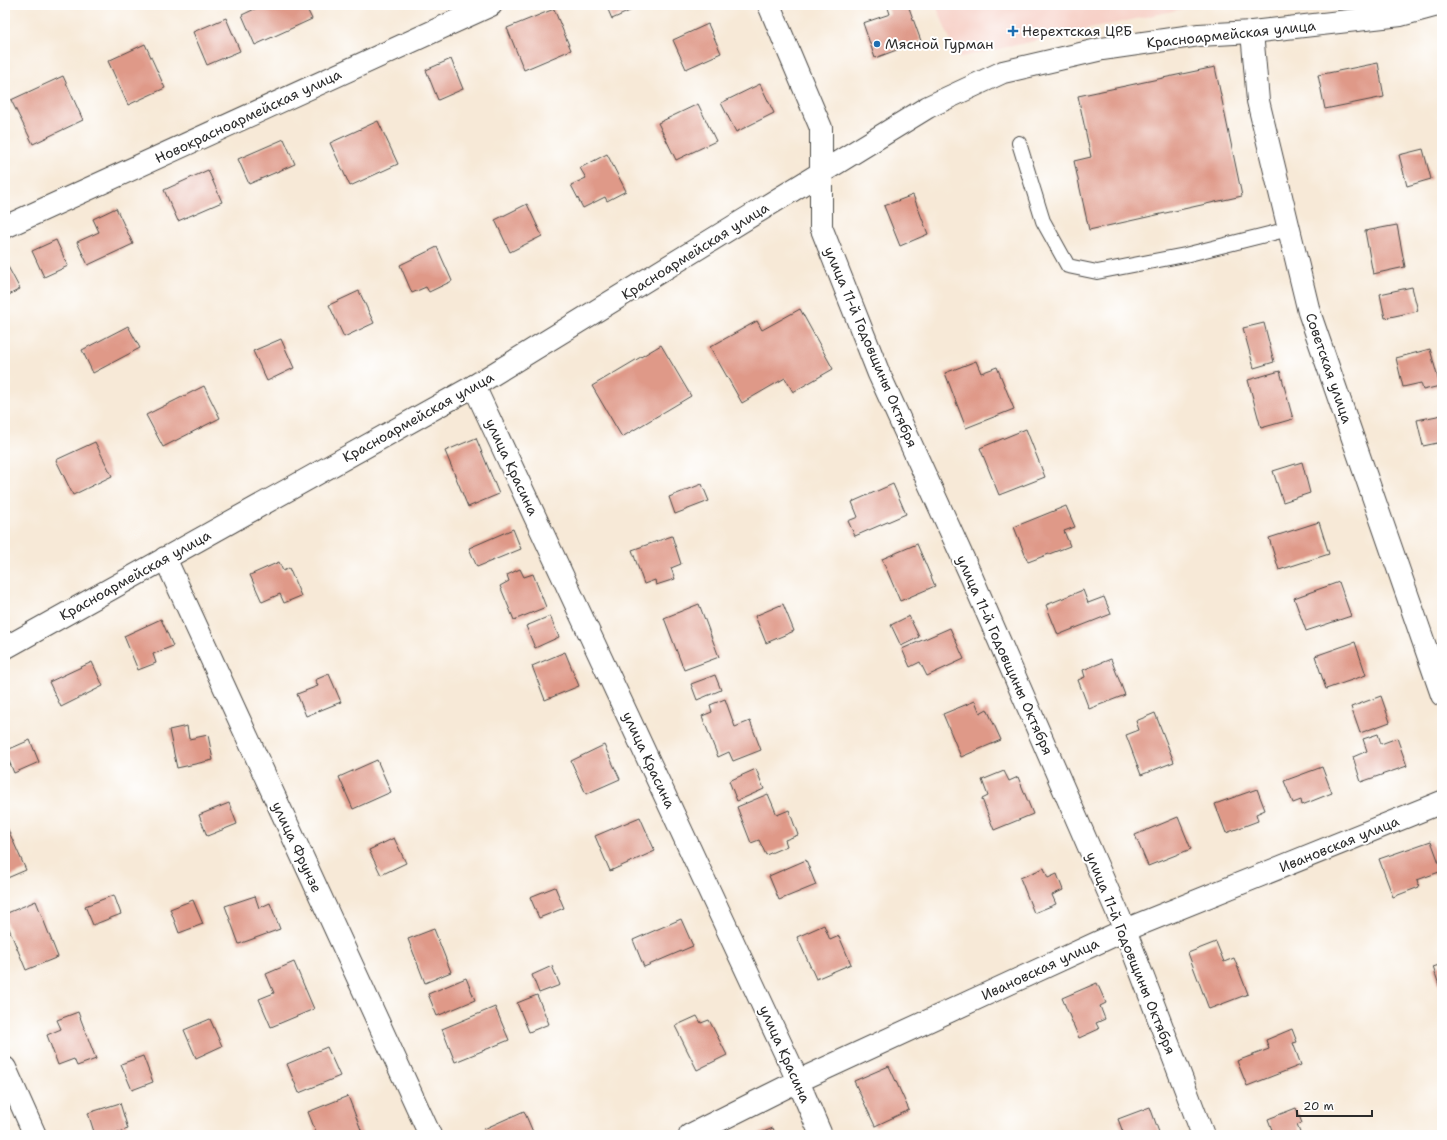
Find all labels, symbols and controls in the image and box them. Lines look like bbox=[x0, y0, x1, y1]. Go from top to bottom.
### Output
street label: Красноармейская улица bbox=[1145, 16, 1317, 52]
place label: Нерехтская ЦРБ bbox=[1022, 22, 1132, 40]
marker: Нерехтская ЦРБ bbox=[1007, 25, 1019, 37]
place label: Мясной Гурман bbox=[885, 35, 993, 53]
marker: Мясной Гурман bbox=[872, 39, 882, 49]
street label: Новокрасноармейская улица bbox=[152, 65, 344, 167]
street label: Красноармейская улица bbox=[618, 198, 772, 304]
street label: улица 11-й Годовщины Октября bbox=[820, 244, 922, 450]
street label: Советская улица bbox=[1302, 310, 1356, 426]
street label: Красноармейская улица bbox=[339, 368, 497, 466]
street label: улица Красина bbox=[482, 416, 542, 519]
street label: Красноармейская улица bbox=[56, 526, 214, 624]
street label: улица 11-й Годовщины Октября bbox=[953, 552, 1057, 758]
street label: улица Красина bbox=[619, 709, 679, 812]
street label: улица Фрунзе bbox=[268, 799, 326, 895]
street label: Ивановская улица bbox=[1276, 812, 1402, 876]
street label: улица 11-й Годовщины Октября bbox=[1082, 849, 1180, 1057]
street label: Ивановская улица bbox=[978, 934, 1102, 1004]
street label: улица Красина bbox=[755, 1002, 815, 1106]
scale bar bbox=[1297, 1092, 1372, 1118]
text: 20 m bbox=[1303, 1098, 1334, 1114]

